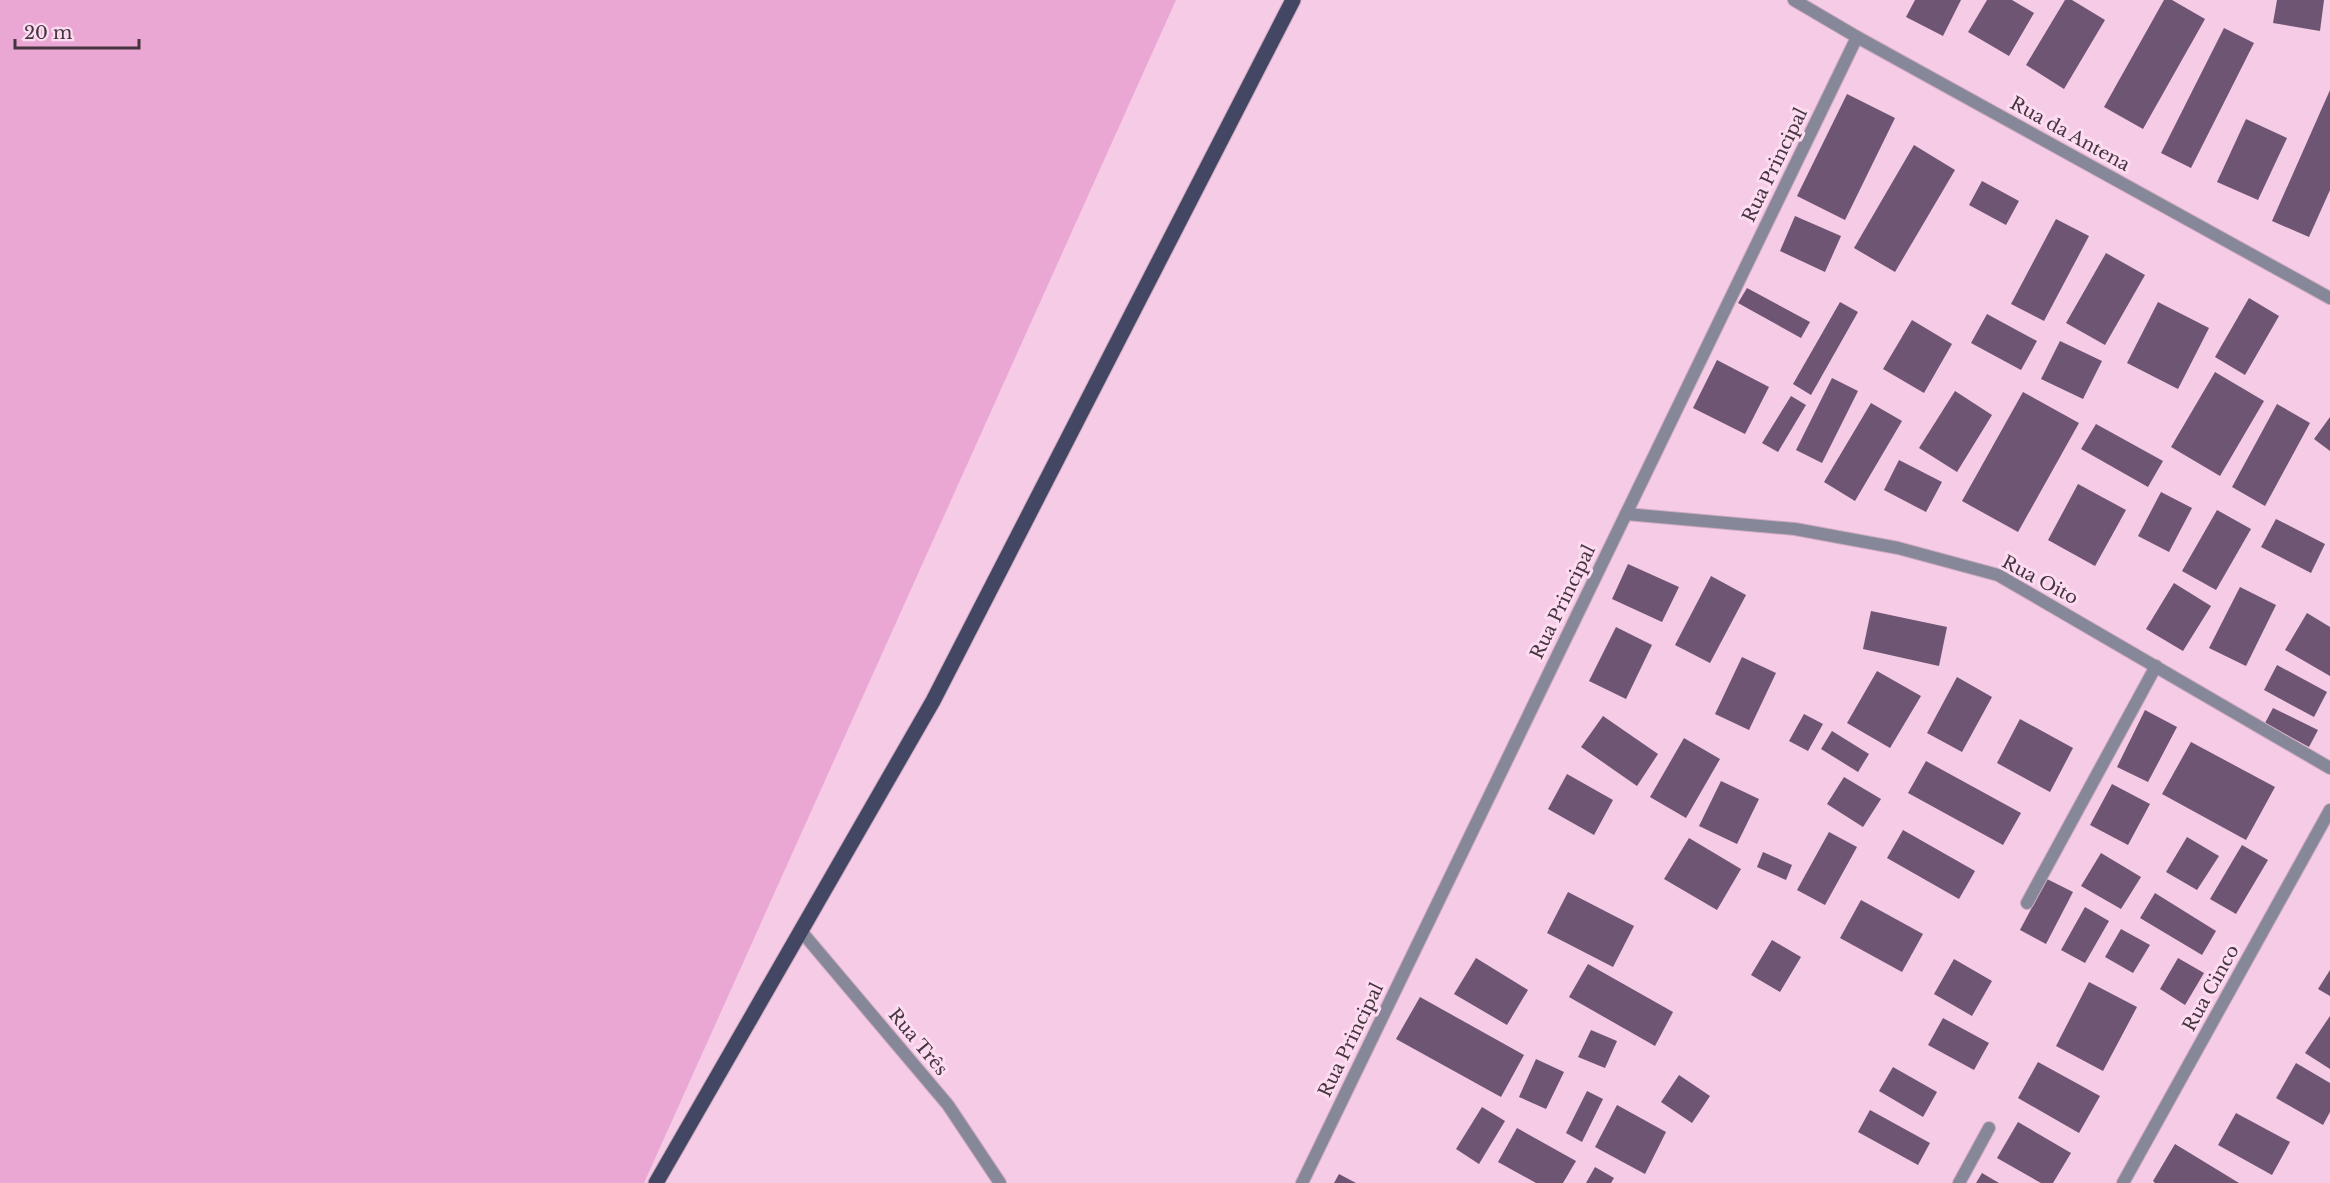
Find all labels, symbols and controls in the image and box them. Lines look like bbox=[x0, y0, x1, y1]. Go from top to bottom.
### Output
scale bar bbox=[15, 12, 140, 50]
text: 20 m bbox=[24, 22, 72, 44]
street label: Rua da Antena bbox=[2006, 92, 2134, 176]
street label: Rua Principal bbox=[1738, 104, 1812, 226]
street label: Rua Principal bbox=[1526, 541, 1600, 663]
street label: Rua Oito bbox=[1998, 551, 2082, 609]
street label: Rua Cinco bbox=[2178, 941, 2244, 1035]
street label: Rua Principal bbox=[1314, 979, 1388, 1101]
street label: Rua Três bbox=[884, 1004, 952, 1080]

